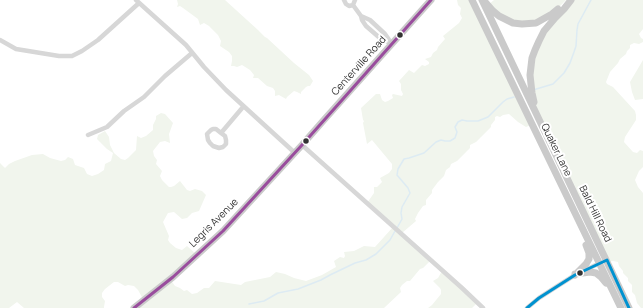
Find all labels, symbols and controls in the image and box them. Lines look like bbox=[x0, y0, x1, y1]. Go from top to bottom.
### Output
unlabelled marker bbox=[395, 30, 405, 40]
street label: Centerville Road bbox=[329, 34, 389, 98]
street label: Quaker Lane bbox=[538, 122, 574, 178]
unlabelled marker bbox=[301, 136, 311, 146]
street label: Bald Hill Road bbox=[576, 184, 614, 244]
street label: Legris Avenue bbox=[187, 196, 241, 250]
unlabelled marker bbox=[575, 268, 585, 278]

